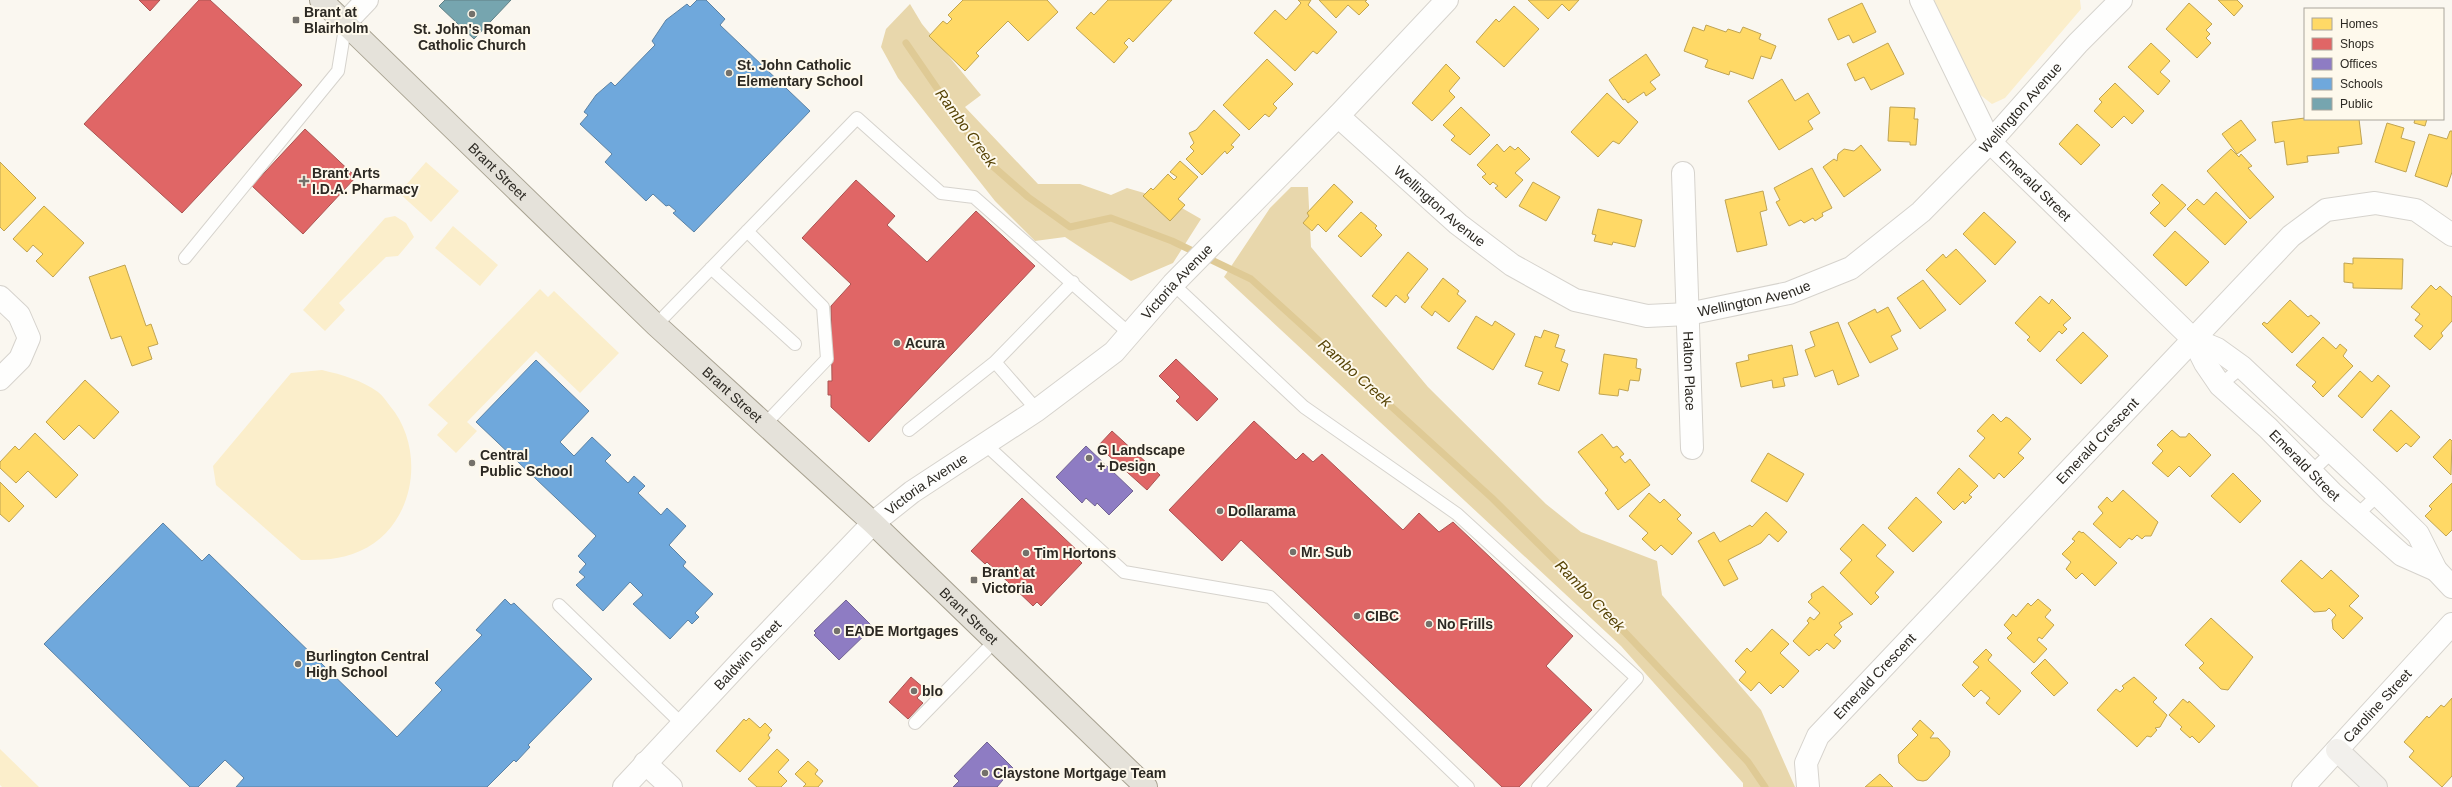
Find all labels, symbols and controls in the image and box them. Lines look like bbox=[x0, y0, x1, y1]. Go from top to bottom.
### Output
place label: Brant at Blairholm bbox=[304, 4, 369, 36]
legend bbox=[2304, 8, 2444, 120]
marker: St. John's Roman Catholic Church bbox=[467, 9, 477, 19]
marker: Brant at Blairholm bbox=[291, 15, 301, 25]
text: Homes bbox=[2340, 17, 2378, 31]
place label: St. John's Roman Catholic Church bbox=[413, 21, 531, 53]
text: Shops bbox=[2340, 37, 2374, 51]
place label: St. John Catholic Elementary School bbox=[737, 57, 863, 89]
text: Offices bbox=[2340, 57, 2377, 71]
street label: Wellington Avenue bbox=[1976, 59, 2065, 156]
marker: St. John Catholic Elementary School bbox=[724, 68, 734, 78]
text: Schools bbox=[2340, 77, 2383, 91]
water label: Rambo Creek bbox=[932, 85, 1001, 171]
text: Public bbox=[2340, 97, 2373, 111]
street label: Brant Street bbox=[465, 140, 530, 203]
street label: Emerald Street bbox=[1996, 148, 2074, 224]
street label: Wellington Avenue bbox=[1391, 162, 1489, 250]
place label: Brant Arts I.D.A. Pharmacy bbox=[312, 165, 419, 197]
marker: Brant Arts I.D.A. Pharmacy bbox=[299, 176, 309, 186]
street label: Victoria Avenue bbox=[1138, 241, 1216, 323]
street label: Wellington Avenue bbox=[1696, 277, 1813, 320]
street label: Halton Place bbox=[1680, 331, 1699, 411]
place label: Acura bbox=[905, 335, 945, 351]
water label: Rambo Creek bbox=[1315, 335, 1397, 411]
marker: Acura bbox=[892, 338, 902, 348]
street label: Brant Street bbox=[699, 363, 765, 426]
street label: Emerald Crescent bbox=[2053, 394, 2142, 487]
street label: Emerald Street bbox=[2266, 426, 2343, 504]
place label: G Landscape + Design bbox=[1097, 442, 1185, 474]
place label: Central Public School bbox=[480, 447, 573, 479]
street label: Victoria Avenue bbox=[882, 450, 971, 518]
marker: G Landscape + Design bbox=[1084, 453, 1094, 463]
marker: Central Public School bbox=[467, 458, 477, 468]
place label: Dollarama bbox=[1228, 503, 1296, 519]
marker: Dollarama bbox=[1215, 506, 1225, 516]
place label: Mr. Sub bbox=[1301, 544, 1352, 560]
place label: Tim Hortons bbox=[1034, 545, 1116, 561]
marker: Mr. Sub bbox=[1288, 547, 1298, 557]
marker: Tim Hortons bbox=[1021, 548, 1031, 558]
water label: Rambo Creek bbox=[1552, 556, 1630, 636]
place label: Brant at Victoria bbox=[982, 564, 1035, 596]
marker: Brant at Victoria bbox=[969, 575, 979, 585]
street label: Brant Street bbox=[937, 584, 1001, 648]
place label: CIBC bbox=[1365, 608, 1399, 624]
marker: CIBC bbox=[1352, 611, 1362, 621]
street label: Baldwin Street bbox=[711, 616, 784, 693]
place label: No Frills bbox=[1437, 616, 1493, 632]
marker: No Frills bbox=[1424, 619, 1434, 629]
place label: EADE Mortgages bbox=[845, 623, 959, 639]
marker: EADE Mortgages bbox=[832, 626, 842, 636]
street label: Emerald Crescent bbox=[1830, 630, 1919, 722]
place label: Burlington Central High School bbox=[306, 648, 429, 680]
marker: Burlington Central High School bbox=[293, 659, 303, 669]
street label: Caroline Street bbox=[2340, 666, 2415, 746]
place label: blo bbox=[922, 683, 943, 699]
marker: blo bbox=[909, 686, 919, 696]
place label: Claystone Mortgage Team bbox=[993, 765, 1166, 781]
marker: Claystone Mortgage Team bbox=[980, 768, 990, 778]

